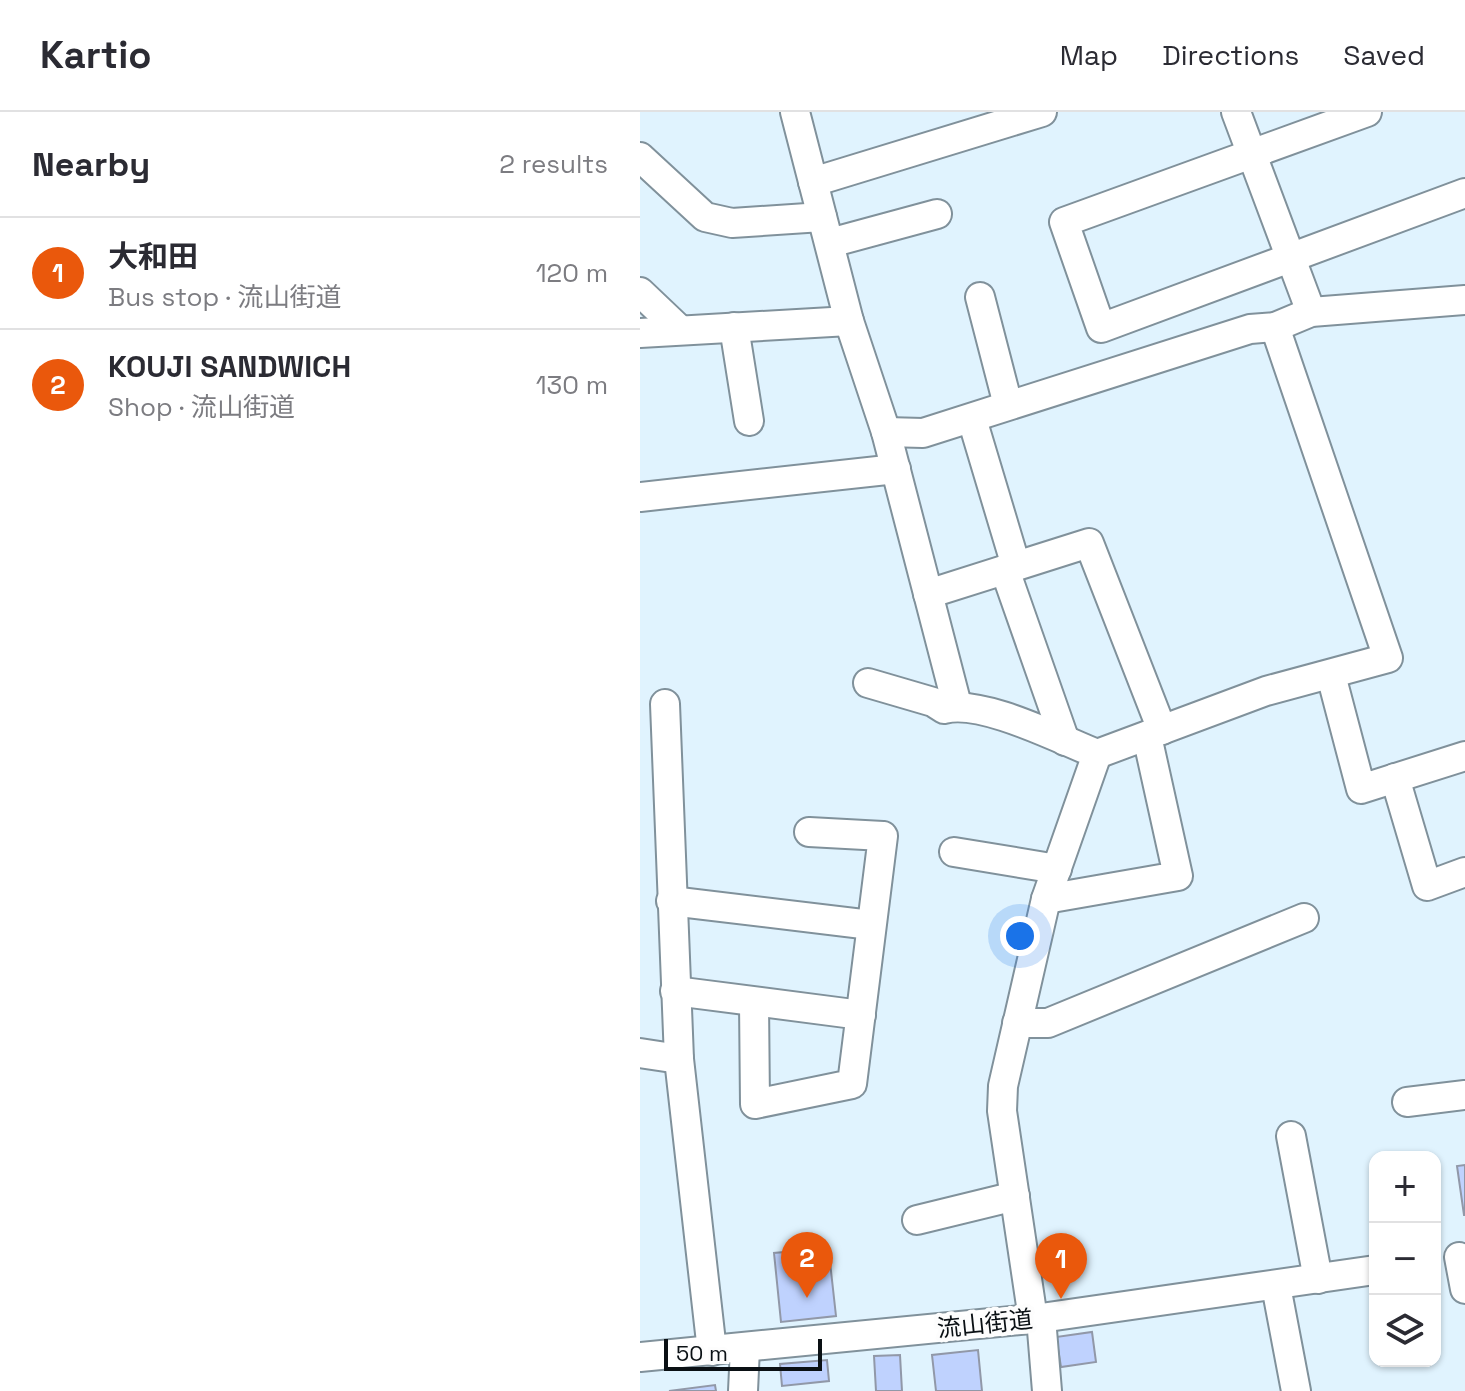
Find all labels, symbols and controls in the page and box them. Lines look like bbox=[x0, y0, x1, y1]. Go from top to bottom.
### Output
text: Kartio bbox=[40, 31, 152, 79]
text: Map bbox=[1060, 37, 1118, 73]
text: Directions bbox=[1162, 37, 1299, 73]
text: Saved bbox=[1343, 37, 1425, 73]
text: Nearby bbox=[32, 143, 150, 186]
text: 2 results bbox=[499, 147, 608, 181]
text: 大和田 bbox=[108, 237, 198, 276]
text: 1 bbox=[52, 256, 64, 290]
text: 120 m bbox=[536, 256, 608, 290]
text: Bus stop · 流山街道 bbox=[108, 280, 341, 314]
text: KOUJI SANDWICH bbox=[108, 347, 351, 386]
text: 2 bbox=[50, 368, 66, 402]
text: 130 m bbox=[536, 368, 608, 402]
text: Shop · 流山街道 bbox=[108, 390, 295, 424]
your location bbox=[1000, 916, 1040, 956]
map controls bbox=[1369, 1151, 1441, 1367]
button: + bbox=[1369, 1151, 1441, 1223]
button: − bbox=[1369, 1223, 1441, 1295]
pin: 2 bbox=[781, 1232, 833, 1298]
pin: 1 bbox=[1035, 1233, 1087, 1299]
button: layers bbox=[1369, 1295, 1441, 1367]
street label: 流山街道 bbox=[936, 1303, 1034, 1344]
scale bar bbox=[664, 1335, 822, 1371]
text: 50 m bbox=[676, 1339, 728, 1367]

